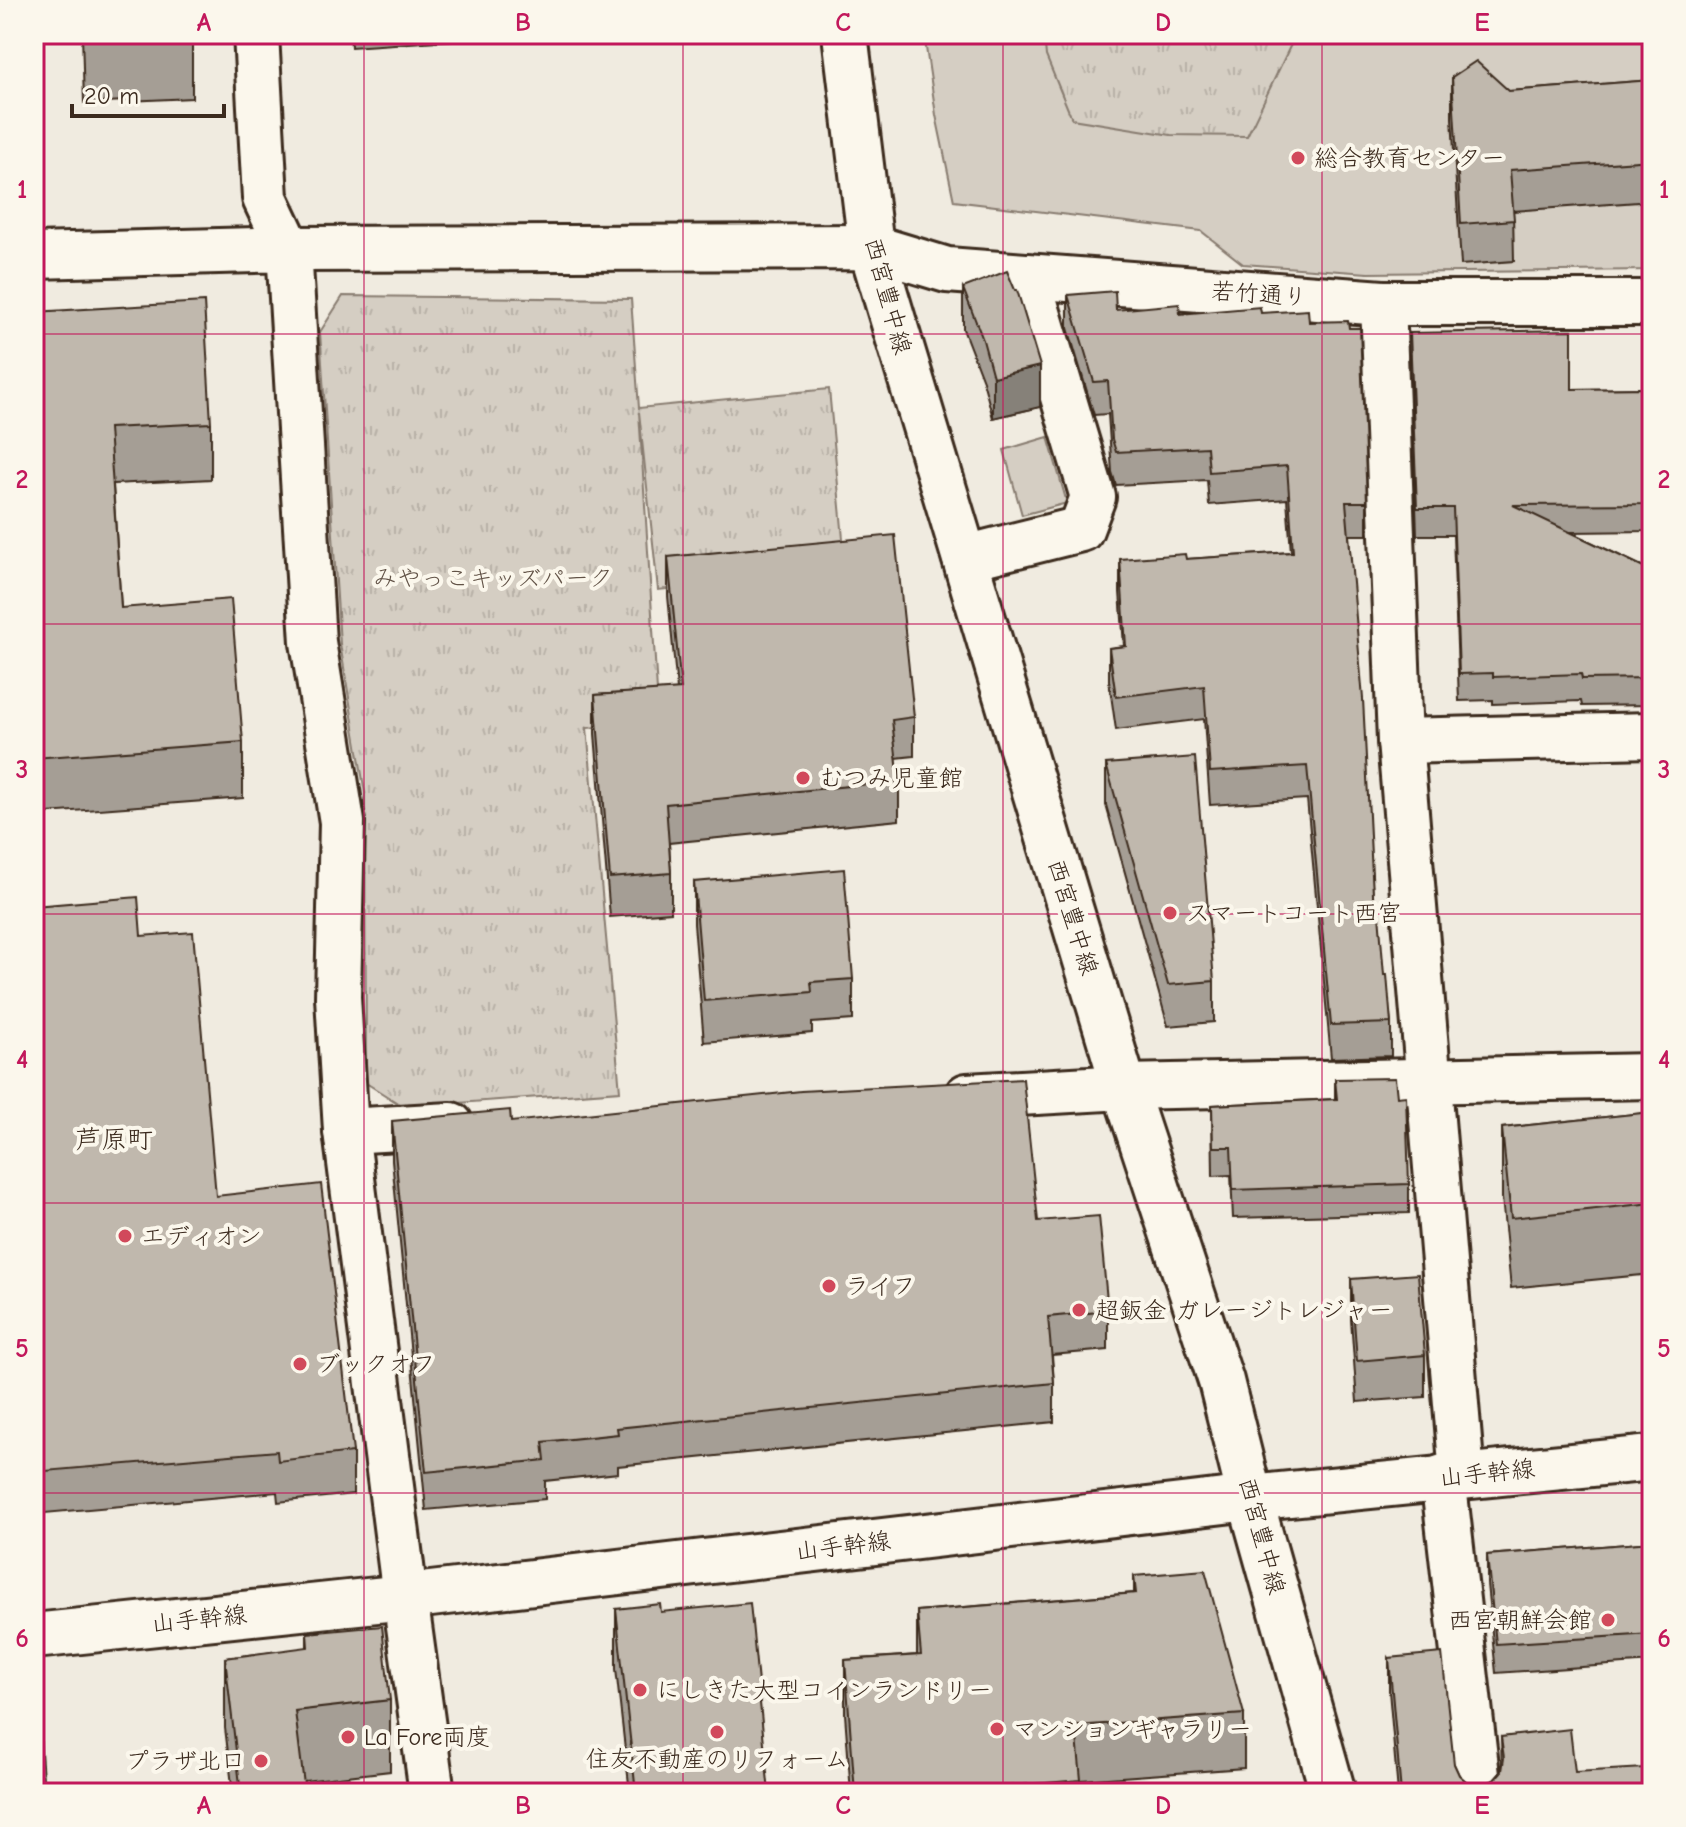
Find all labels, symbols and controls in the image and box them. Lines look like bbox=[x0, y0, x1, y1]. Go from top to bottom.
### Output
text: A bbox=[197, 8, 212, 38]
text: B bbox=[515, 8, 531, 38]
text: C bbox=[835, 8, 851, 38]
text: D bbox=[1155, 8, 1171, 38]
text: E bbox=[1474, 8, 1490, 38]
scale bar bbox=[72, 68, 224, 118]
text: 20 m bbox=[84, 82, 139, 110]
place label: 総合教育センター bbox=[1314, 144, 1505, 172]
marker: 総合教育センター bbox=[1289, 149, 1307, 167]
text: 1 bbox=[17, 175, 27, 205]
text: 1 bbox=[1659, 175, 1669, 205]
street label: 西宮豊中線 bbox=[859, 234, 917, 358]
street label: 若竹通り bbox=[1210, 277, 1308, 311]
text: 2 bbox=[16, 465, 28, 495]
text: 2 bbox=[1658, 465, 1670, 495]
park label: みやっこキッズパーク bbox=[373, 564, 613, 592]
text: 3 bbox=[16, 755, 28, 785]
text: 3 bbox=[1658, 755, 1670, 785]
place label: むつみ児童館 bbox=[819, 764, 963, 792]
marker: むつみ児童館 bbox=[794, 769, 812, 787]
street label: 西宮豊中線 bbox=[1042, 856, 1104, 978]
place label: スマートコート西宮 bbox=[1186, 899, 1402, 927]
marker: スマートコート西宮 bbox=[1161, 904, 1179, 922]
text: 4 bbox=[16, 1045, 28, 1075]
text: 4 bbox=[1658, 1045, 1670, 1075]
district label: 芦原町 bbox=[75, 1125, 153, 1155]
place label: エディオン bbox=[141, 1222, 262, 1250]
marker: エディオン bbox=[116, 1227, 134, 1245]
place label: ライフ bbox=[845, 1272, 916, 1300]
marker: ライフ bbox=[820, 1277, 838, 1295]
place label: 超鈑金 ガレージトレジャー bbox=[1095, 1296, 1392, 1324]
marker: 超鈑金 ガレージトレジャー bbox=[1070, 1301, 1088, 1319]
text: 5 bbox=[15, 1334, 29, 1364]
text: 5 bbox=[1657, 1334, 1671, 1364]
place label: ブックオフ bbox=[316, 1350, 436, 1378]
marker: ブックオフ bbox=[291, 1355, 309, 1373]
street label: 山手幹線 bbox=[1438, 1454, 1536, 1492]
street label: 西宮豊中線 bbox=[1233, 1474, 1291, 1598]
street label: 山手幹線 bbox=[794, 1526, 892, 1566]
street label: 山手幹線 bbox=[150, 1600, 248, 1638]
place label: 西宮朝鮮会館 bbox=[1448, 1606, 1592, 1634]
marker: 西宮朝鮮会館 bbox=[1599, 1611, 1617, 1629]
text: 6 bbox=[15, 1624, 29, 1654]
text: 6 bbox=[1657, 1624, 1671, 1654]
place label: にしきた大型コインランドリー bbox=[656, 1676, 992, 1704]
marker: にしきた大型コインランドリー bbox=[631, 1681, 649, 1699]
place label: マンションギャラリー bbox=[1013, 1715, 1252, 1743]
marker: マンションギャラリー bbox=[988, 1720, 1006, 1738]
place label: La Fore両度 bbox=[364, 1723, 490, 1751]
marker: 住友不動産のリフォーム bbox=[708, 1723, 726, 1741]
marker: La Fore両度 bbox=[339, 1728, 357, 1746]
place label: 住友不動産のリフォーム bbox=[585, 1745, 849, 1773]
place label: プラザ北口 bbox=[125, 1747, 245, 1775]
marker: プラザ北口 bbox=[252, 1752, 270, 1770]
text: A bbox=[197, 1791, 212, 1821]
text: B bbox=[515, 1791, 531, 1821]
text: C bbox=[835, 1791, 851, 1821]
text: D bbox=[1155, 1791, 1171, 1821]
text: E bbox=[1474, 1791, 1490, 1821]

